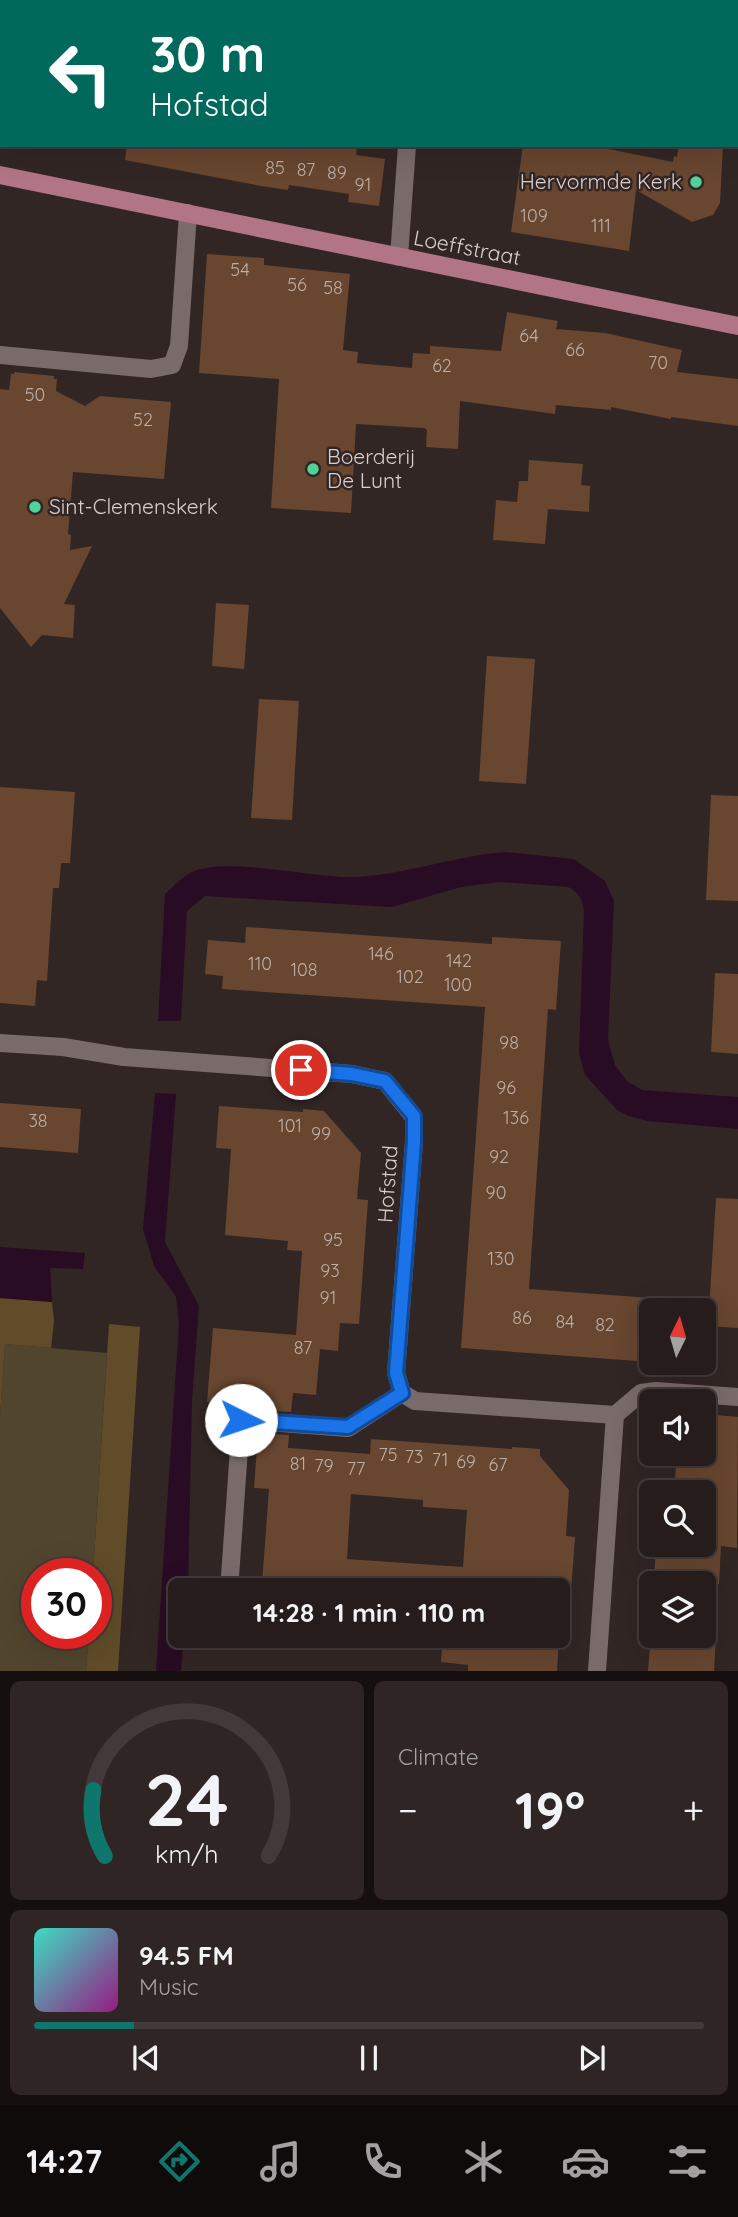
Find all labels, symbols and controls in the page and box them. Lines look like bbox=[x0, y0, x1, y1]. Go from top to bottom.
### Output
text: 30 m bbox=[150, 23, 265, 84]
icon: left bbox=[35, 28, 126, 119]
text: Hofstad bbox=[150, 84, 269, 124]
house number: 85 bbox=[265, 156, 285, 179]
house number: 87 bbox=[297, 158, 315, 181]
house number: 89 bbox=[327, 161, 347, 184]
place label: Hervormde Kerk bbox=[520, 168, 682, 194]
house number: 91 bbox=[355, 173, 371, 196]
marker: Hervormde Kerk bbox=[688, 174, 704, 190]
house number: 109 bbox=[520, 204, 548, 227]
house number: 111 bbox=[591, 214, 611, 237]
street label: Loeffstraat bbox=[411, 224, 523, 270]
house number: 54 bbox=[230, 258, 250, 281]
house number: 56 bbox=[287, 273, 307, 296]
house number: 58 bbox=[323, 276, 343, 299]
house number: 64 bbox=[519, 324, 539, 347]
house number: 66 bbox=[565, 338, 585, 361]
house number: 70 bbox=[648, 351, 668, 374]
house number: 62 bbox=[432, 354, 452, 377]
house number: 50 bbox=[25, 383, 45, 406]
house number: 52 bbox=[133, 408, 153, 431]
place label: Boerderij De Lunt bbox=[327, 443, 416, 493]
marker: Boerderij De Lunt bbox=[305, 461, 321, 477]
place label: Sint-Clemenskerk bbox=[49, 493, 218, 519]
marker: Sint-Clemenskerk bbox=[27, 499, 43, 515]
house number: 146 bbox=[368, 942, 394, 965]
house number: 142 bbox=[446, 949, 472, 972]
house number: 110 bbox=[248, 952, 272, 975]
house number: 108 bbox=[290, 958, 318, 981]
house number: 102 bbox=[396, 965, 424, 988]
house number: 100 bbox=[444, 973, 472, 996]
house number: 98 bbox=[499, 1031, 519, 1054]
pin bbox=[271, 1040, 331, 1100]
icon: arrive bbox=[282, 1051, 320, 1089]
house number: 96 bbox=[496, 1076, 516, 1099]
house number: 136 bbox=[503, 1106, 529, 1129]
house number: 38 bbox=[28, 1109, 48, 1132]
house number: 101 bbox=[278, 1114, 302, 1137]
house number: 99 bbox=[311, 1122, 331, 1145]
street label: Hofstad bbox=[371, 1144, 403, 1224]
house number: 92 bbox=[489, 1145, 509, 1168]
house number: 90 bbox=[486, 1181, 506, 1204]
house number: 95 bbox=[323, 1228, 343, 1251]
house number: 130 bbox=[488, 1247, 514, 1270]
house number: 93 bbox=[320, 1259, 340, 1282]
house number: 91 bbox=[320, 1286, 336, 1309]
north arrow bbox=[639, 1298, 716, 1376]
map controls bbox=[639, 1298, 716, 1648]
house number: 86 bbox=[512, 1306, 532, 1329]
house number: 84 bbox=[555, 1310, 575, 1333]
house number: 82 bbox=[595, 1313, 615, 1336]
house number: 87 bbox=[294, 1336, 312, 1359]
position arrow bbox=[204, 1383, 278, 1457]
button: sound bbox=[639, 1389, 716, 1466]
house number: 75 bbox=[378, 1443, 398, 1466]
house number: 73 bbox=[405, 1445, 423, 1468]
house number: 71 bbox=[432, 1448, 448, 1471]
house number: 69 bbox=[456, 1450, 476, 1473]
house number: 81 bbox=[290, 1452, 306, 1475]
house number: 67 bbox=[489, 1453, 507, 1476]
house number: 79 bbox=[314, 1454, 334, 1477]
house number: 77 bbox=[347, 1457, 365, 1480]
button: search bbox=[639, 1480, 716, 1557]
speed limit sign: 30 bbox=[21, 1558, 112, 1649]
button: layers bbox=[639, 1571, 716, 1648]
text: 14:28 · 1 min · 110 m bbox=[253, 1596, 485, 1629]
text: Climate bbox=[398, 1742, 479, 1771]
text: 24 bbox=[145, 1754, 229, 1845]
text: 19° bbox=[515, 1777, 585, 1842]
text: − bbox=[398, 1786, 418, 1834]
text: + bbox=[683, 1786, 704, 1834]
text: km/h bbox=[155, 1838, 219, 1869]
text: 94.5 FM bbox=[139, 1939, 234, 1972]
text: Music bbox=[139, 1972, 199, 2001]
icon: previous bbox=[127, 2039, 165, 2077]
icon: pause bbox=[350, 2039, 388, 2077]
icon: next bbox=[573, 2039, 611, 2077]
icon: directions bbox=[155, 2137, 204, 2186]
icon: music bbox=[256, 2137, 305, 2186]
icon: phone bbox=[358, 2137, 407, 2186]
icon: climate bbox=[459, 2137, 508, 2186]
icon: car bbox=[561, 2137, 610, 2186]
icon: filters bbox=[663, 2137, 712, 2186]
text: 14:27 bbox=[26, 2141, 102, 2181]

